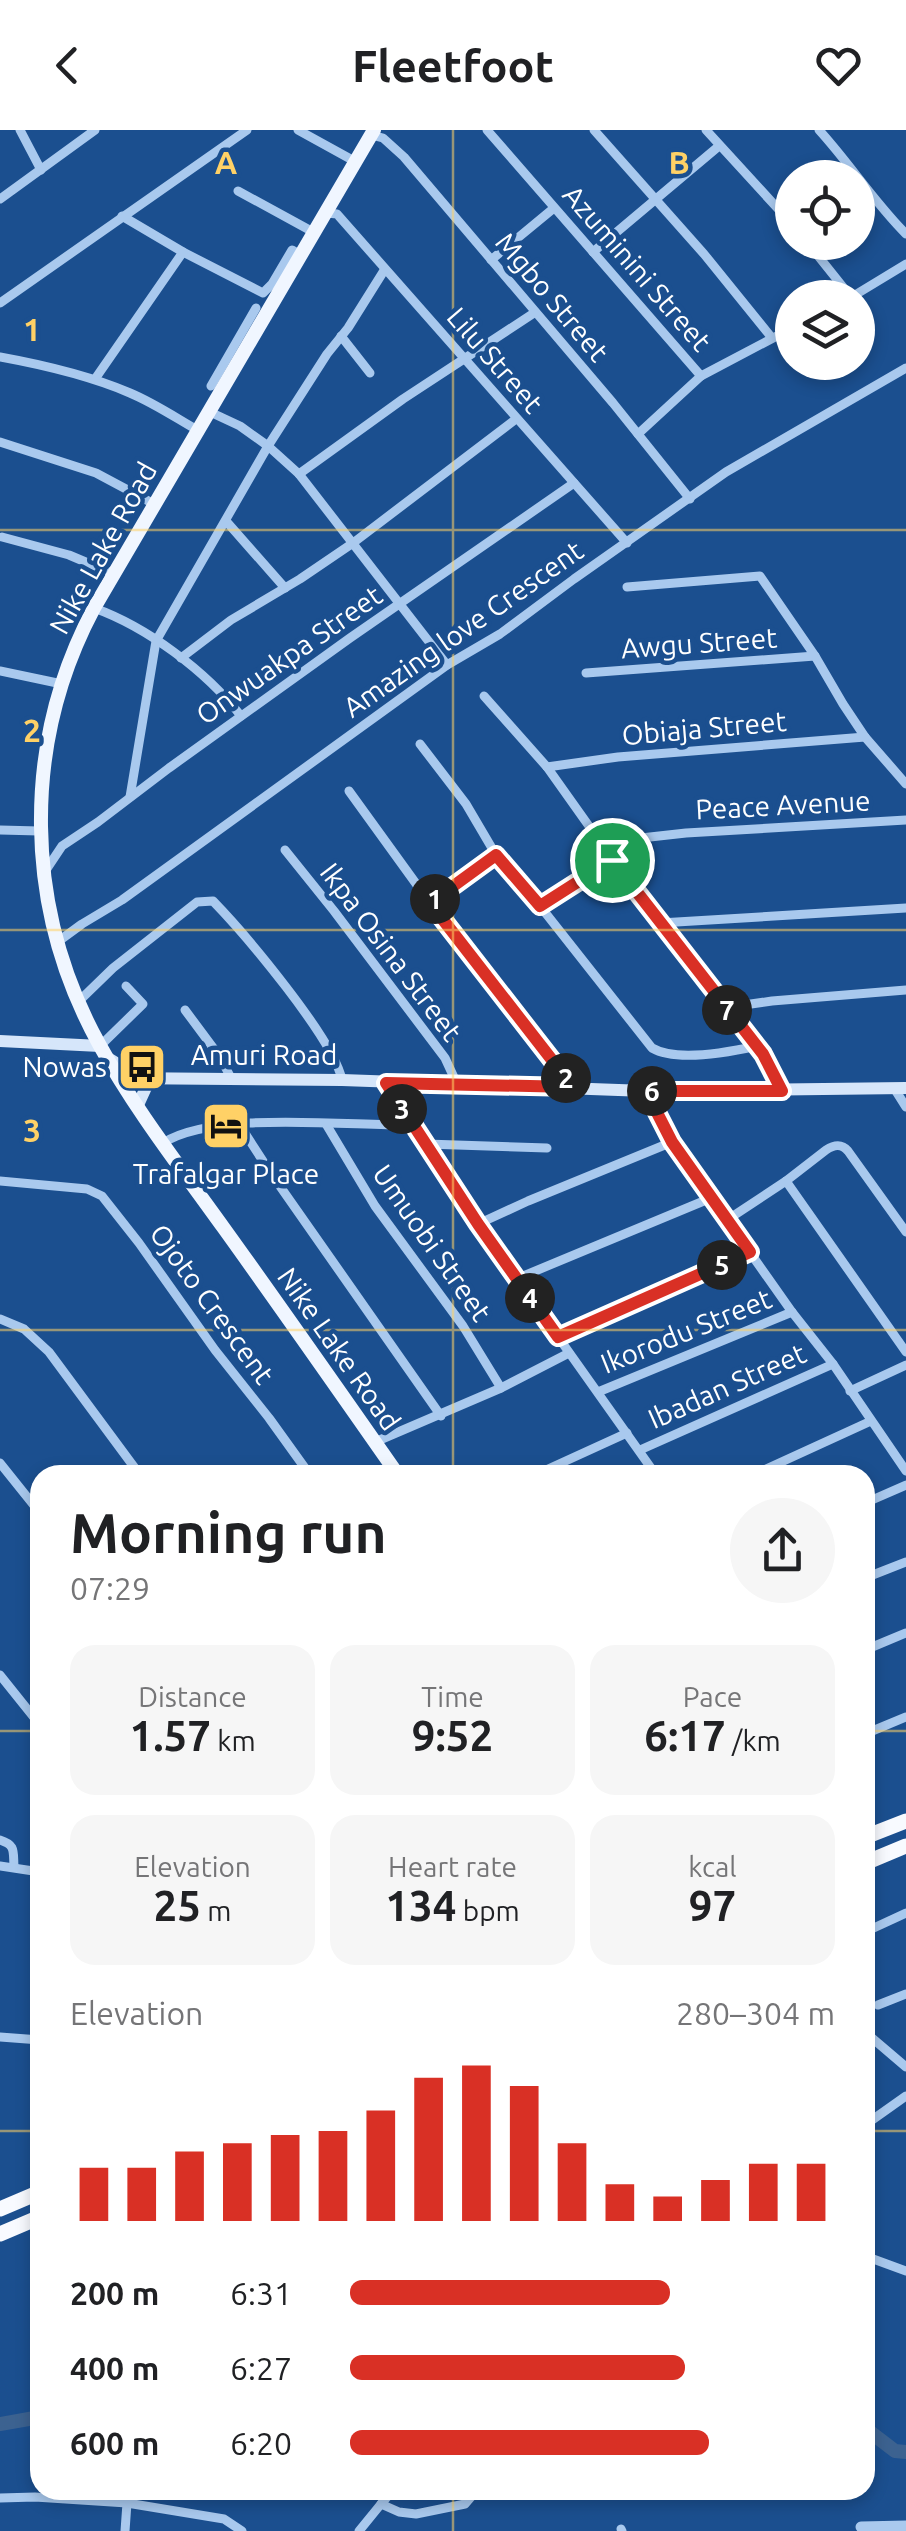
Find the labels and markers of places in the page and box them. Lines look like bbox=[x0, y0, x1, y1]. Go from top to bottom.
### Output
pin bbox=[570, 818, 655, 903]
pin: 1 bbox=[410, 874, 460, 924]
pin: 7 bbox=[702, 985, 752, 1035]
bus stop icon: Nowas bbox=[116, 1041, 168, 1093]
place label: Nowas bbox=[22, 1051, 107, 1082]
pin: 2 bbox=[541, 1053, 591, 1103]
pin: 6 bbox=[627, 1066, 677, 1116]
pin: 3 bbox=[377, 1084, 427, 1134]
hotel icon: Trafalgar Place bbox=[200, 1100, 252, 1152]
place label: Trafalgar Place bbox=[133, 1158, 319, 1189]
pin: 5 bbox=[697, 1240, 747, 1290]
pin: 4 bbox=[505, 1273, 555, 1323]

